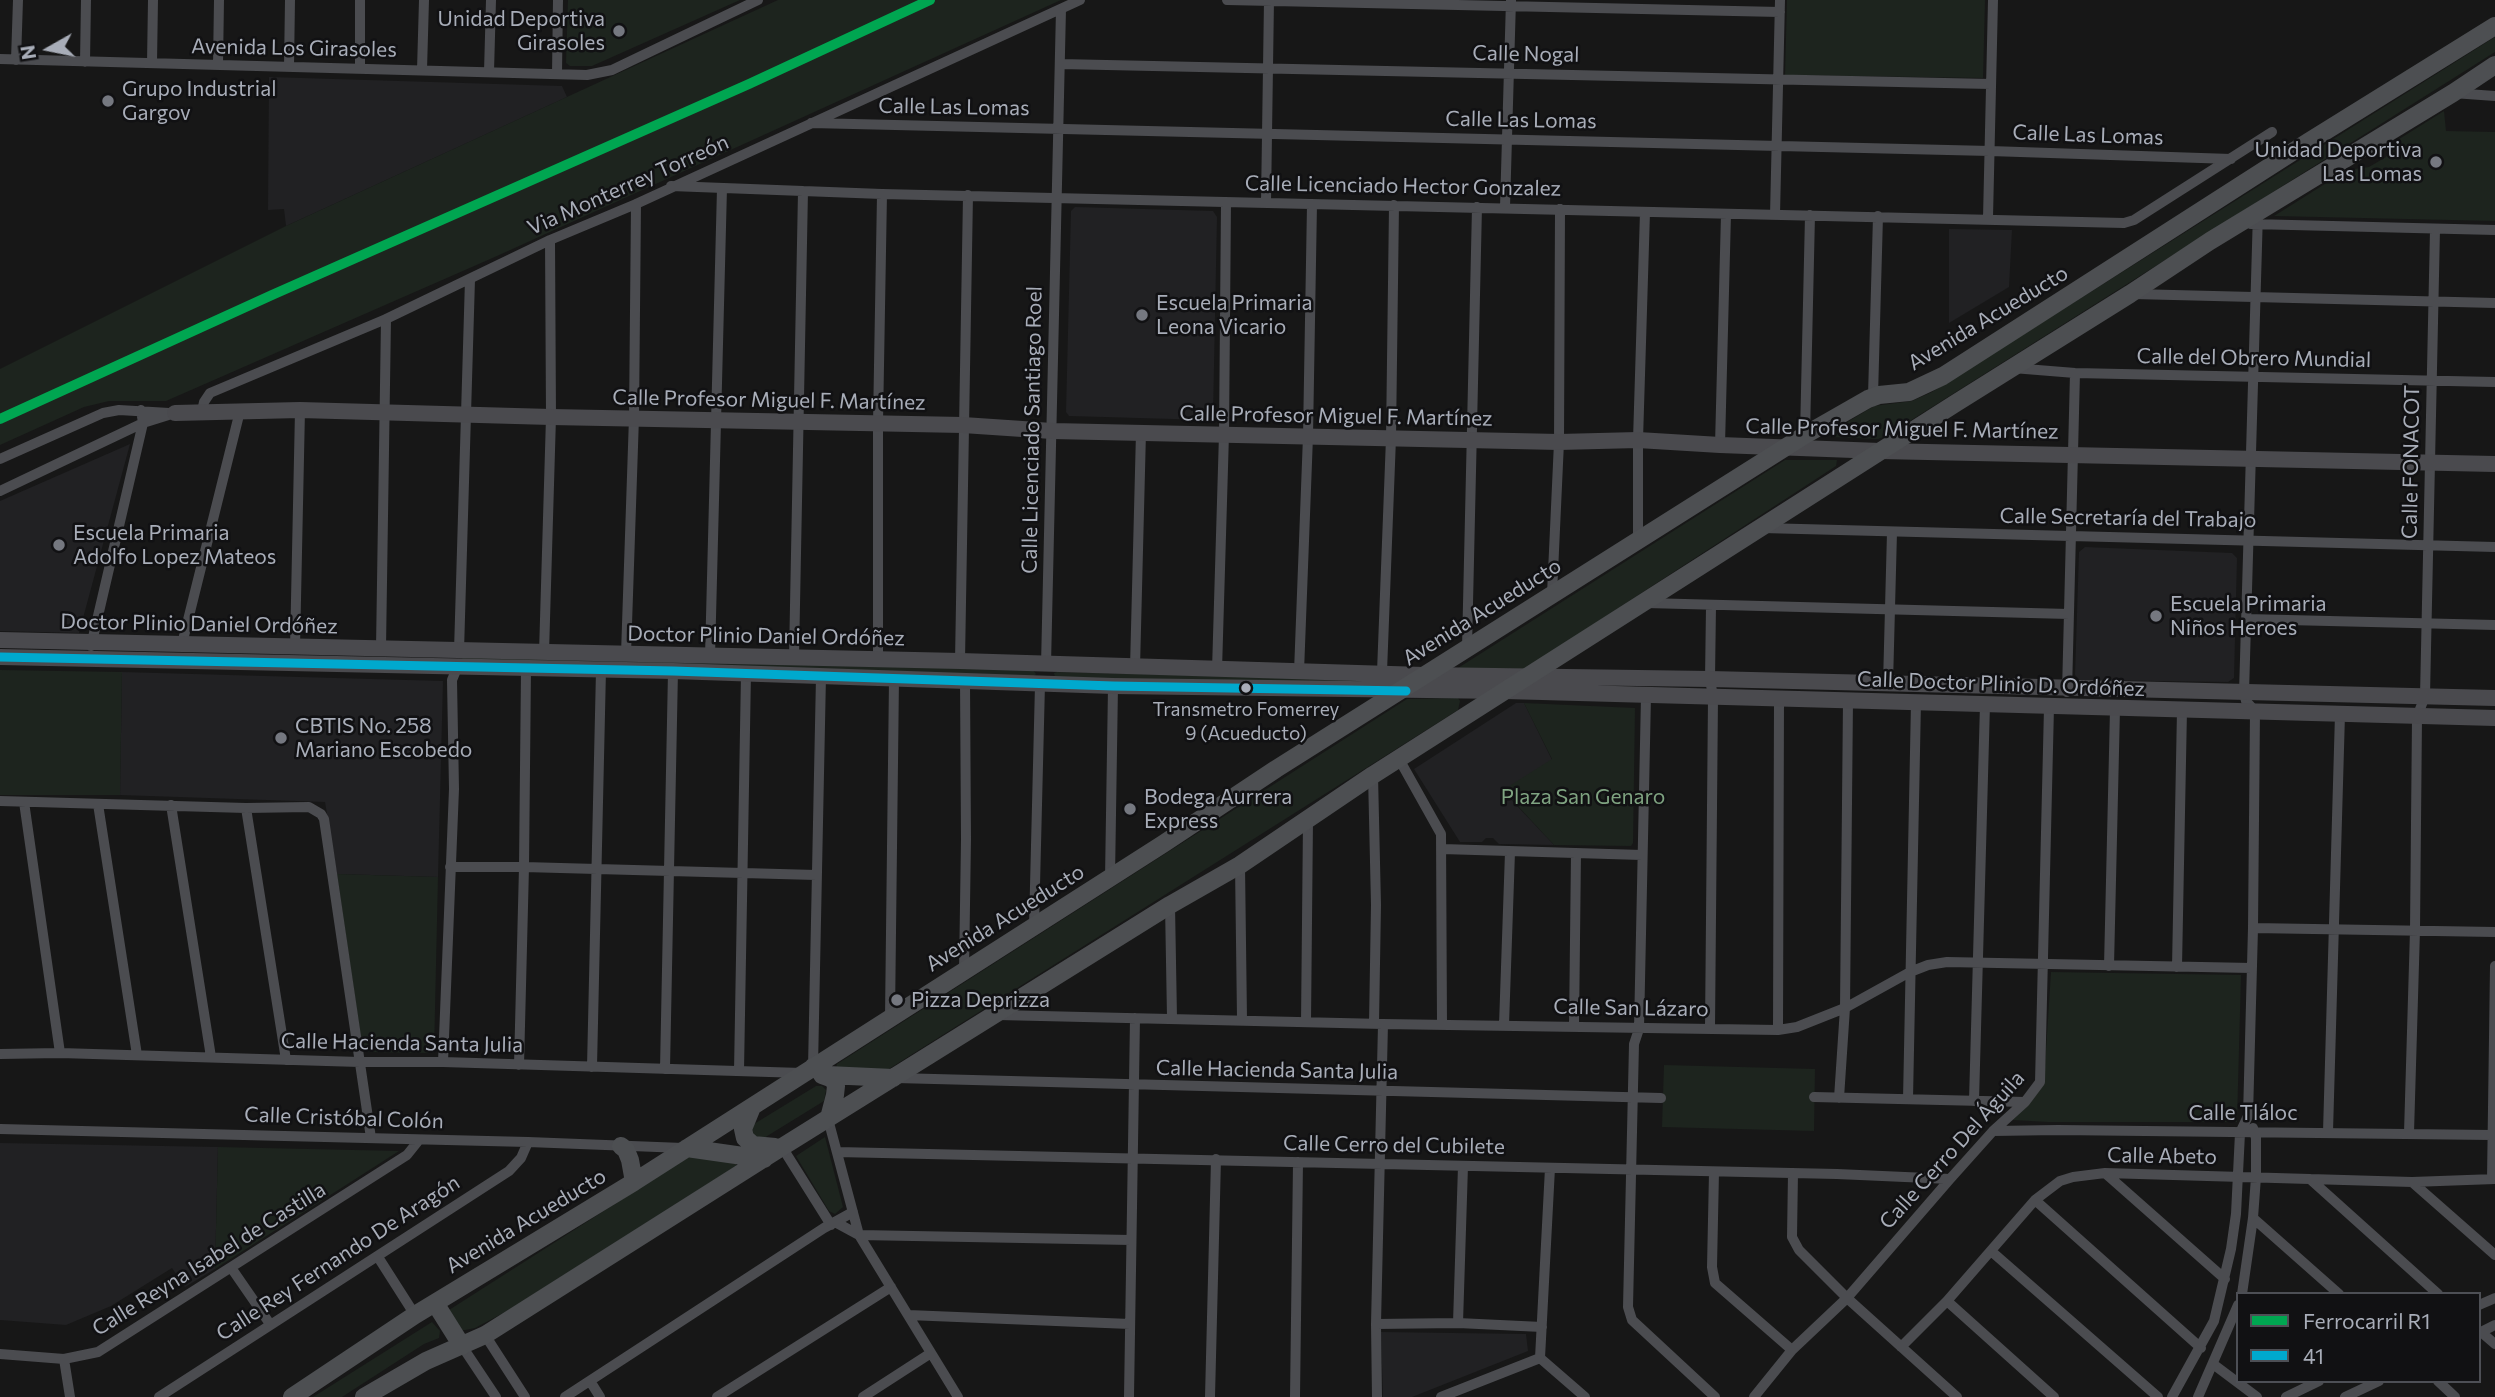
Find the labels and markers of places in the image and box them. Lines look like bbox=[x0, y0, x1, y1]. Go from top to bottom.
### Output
place label: Unidad Deportiva Girasoles bbox=[438, 6, 605, 56]
marker: Unidad Deportiva Girasoles bbox=[611, 23, 627, 39]
place label: Grupo Industrial Gargov bbox=[122, 76, 276, 126]
marker: Grupo Industrial Gargov bbox=[100, 93, 116, 109]
place label: Unidad Deportiva Las Lomas bbox=[2255, 137, 2422, 187]
marker: Unidad Deportiva Las Lomas bbox=[2428, 154, 2444, 170]
place label: Escuela Primaria Leona Vicario bbox=[1156, 290, 1313, 340]
marker: Escuela Primaria Leona Vicario bbox=[1134, 307, 1150, 323]
place label: Escuela Primaria Adolfo Lopez Mateos bbox=[73, 520, 276, 570]
marker: Escuela Primaria Adolfo Lopez Mateos bbox=[51, 537, 67, 553]
place label: Escuela Primaria Niños Heroes bbox=[2170, 591, 2327, 641]
marker: Escuela Primaria Niños Heroes bbox=[2148, 608, 2164, 624]
marker: Transmetro Fomerrey 9 (Acueducto) bbox=[1239, 681, 1253, 695]
place label: Transmetro Fomerrey 9 (Acueducto) bbox=[1153, 699, 1339, 743]
place label: CBTIS No. 258 Mariano Escobedo bbox=[295, 713, 472, 763]
marker: CBTIS No. 258 Mariano Escobedo bbox=[273, 730, 289, 746]
place label: Bodega Aurrera Express bbox=[1144, 784, 1292, 834]
marker: Bodega Aurrera Express bbox=[1122, 801, 1138, 817]
place label: Pizza Deprizza bbox=[911, 987, 1050, 1013]
marker: Pizza Deprizza bbox=[889, 992, 905, 1008]

